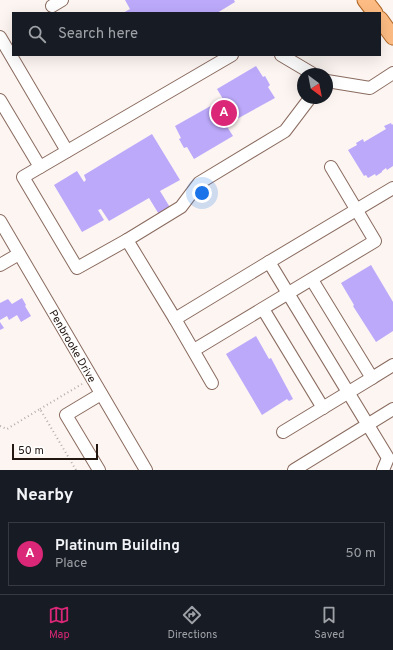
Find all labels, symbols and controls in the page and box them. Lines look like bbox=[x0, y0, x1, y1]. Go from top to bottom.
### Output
search box bbox=[12, 12, 381, 56]
icon: search bbox=[26, 23, 48, 45]
text: Search here bbox=[58, 25, 138, 44]
north arrow bbox=[297, 68, 333, 104]
pin: A bbox=[211, 98, 237, 128]
your location bbox=[192, 183, 212, 203]
street label: Penbrooke Drive bbox=[46, 308, 99, 386]
scale bar bbox=[12, 442, 98, 461]
text: 50 m bbox=[18, 444, 44, 458]
text: Nearby bbox=[16, 485, 73, 507]
text: Platinum Building bbox=[55, 537, 180, 556]
text: A bbox=[25, 546, 35, 562]
text: 50 m bbox=[346, 546, 376, 562]
text: Place bbox=[55, 556, 87, 572]
tab: Map bbox=[48, 604, 70, 642]
tab: Directions bbox=[167, 604, 217, 642]
tab: Saved bbox=[314, 604, 345, 642]

